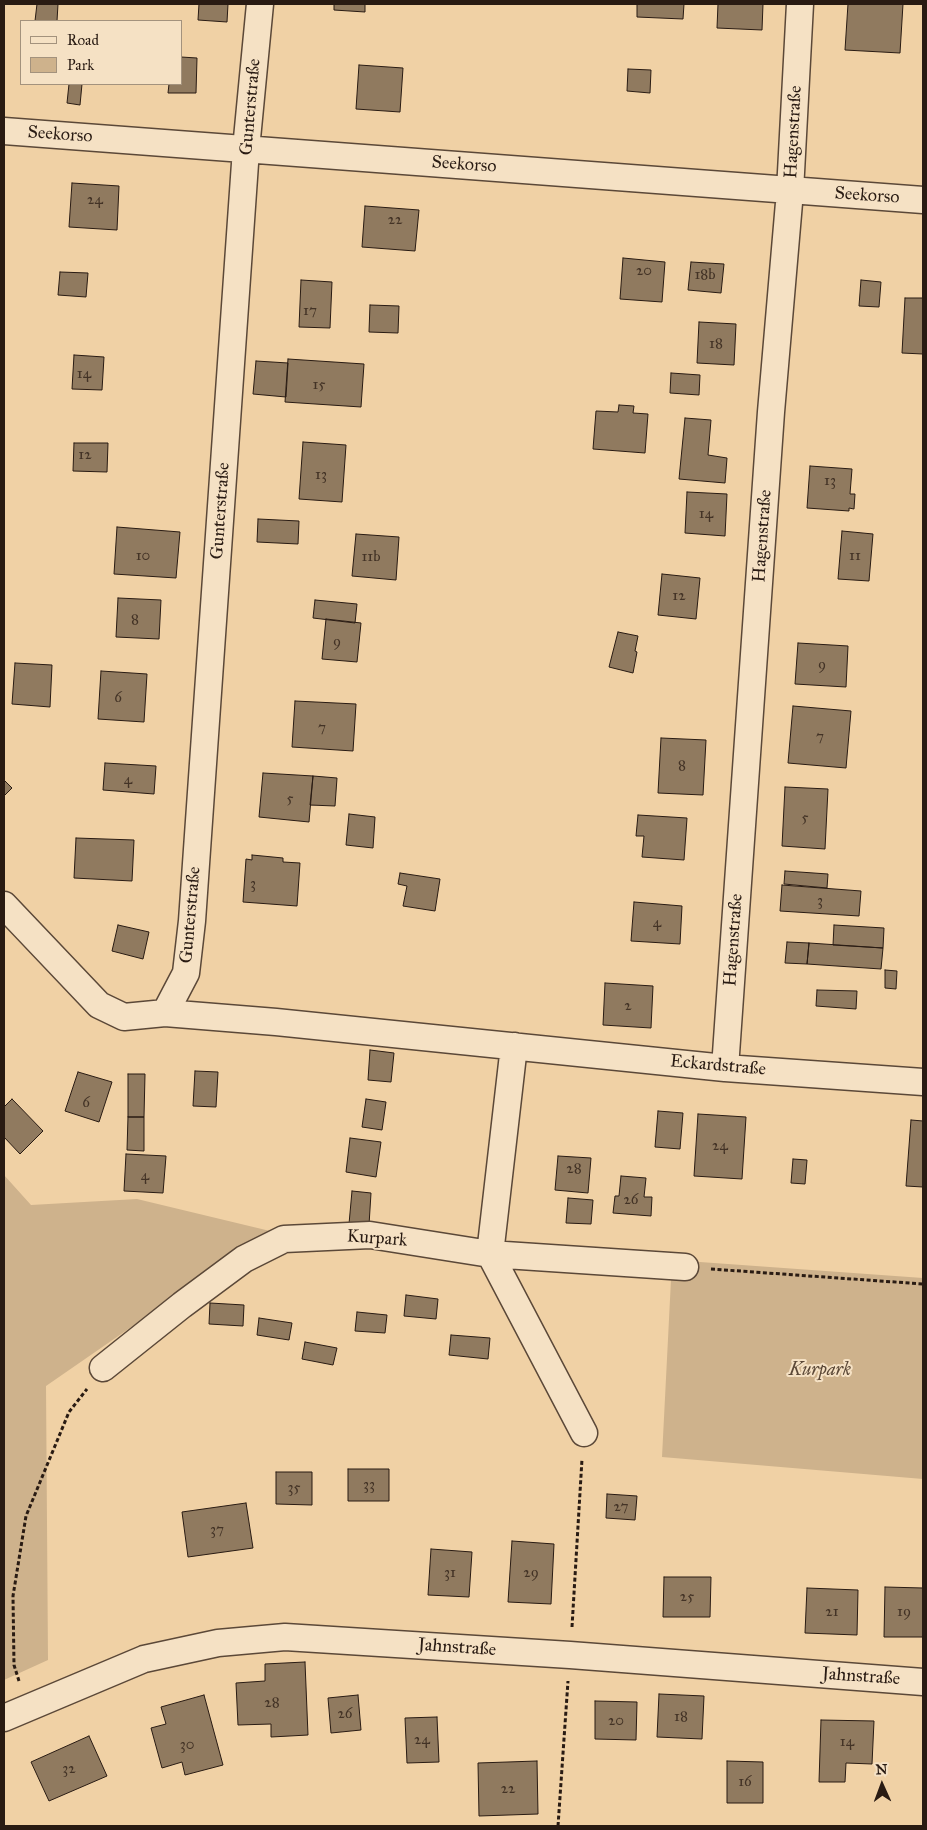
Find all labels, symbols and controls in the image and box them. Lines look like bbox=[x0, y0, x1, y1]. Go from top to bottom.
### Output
legend bbox=[20, 20, 182, 85]
text: Road bbox=[67, 31, 99, 49]
text: Park bbox=[67, 56, 94, 74]
street label: Gunterstraße bbox=[236, 58, 266, 156]
street label: Hagenstraße bbox=[781, 85, 807, 179]
street label: Seekorso bbox=[27, 122, 93, 148]
street label: Seekorso bbox=[431, 152, 497, 178]
street label: Seekorso bbox=[834, 183, 900, 209]
house number: 24 bbox=[87, 191, 103, 209]
house number: 22 bbox=[388, 211, 402, 229]
house number: 20 bbox=[636, 262, 652, 280]
house number: 18b bbox=[694, 266, 716, 284]
house number: 17 bbox=[303, 302, 317, 320]
house number: 18 bbox=[709, 335, 723, 353]
house number: 14 bbox=[77, 365, 91, 383]
house number: 15 bbox=[313, 376, 325, 394]
house number: 12 bbox=[78, 446, 92, 464]
street label: Gunterstraße bbox=[207, 462, 235, 560]
house number: 13 bbox=[315, 466, 327, 484]
house number: 13 bbox=[824, 472, 836, 490]
street label: Hagenstraße bbox=[749, 489, 777, 583]
house number: 14 bbox=[699, 505, 713, 523]
house number: 10 bbox=[136, 547, 150, 565]
house number: 11 bbox=[849, 547, 861, 565]
house number: 11b bbox=[361, 548, 381, 566]
house number: 12 bbox=[672, 587, 686, 605]
house number: 8 bbox=[131, 611, 139, 629]
house number: 9 bbox=[333, 633, 341, 651]
house number: 9 bbox=[818, 656, 826, 674]
house number: 6 bbox=[114, 689, 122, 707]
house number: 7 bbox=[318, 719, 326, 737]
house number: 7 bbox=[816, 728, 824, 746]
house number: 8 bbox=[678, 757, 686, 775]
house number: 4 bbox=[124, 771, 132, 789]
house number: 5 bbox=[287, 790, 293, 808]
house number: 5 bbox=[802, 809, 808, 827]
street label: Gunterstraße bbox=[176, 866, 206, 964]
house number: 3 bbox=[250, 875, 256, 893]
house number: 3 bbox=[817, 892, 823, 910]
street label: Hagenstraße bbox=[720, 893, 748, 987]
house number: 4 bbox=[653, 914, 661, 932]
house number: 2 bbox=[624, 997, 632, 1015]
street label: Eckardstraße bbox=[669, 1051, 767, 1081]
house number: 6 bbox=[82, 1094, 90, 1112]
house number: 24 bbox=[712, 1137, 728, 1155]
house number: 28 bbox=[566, 1160, 582, 1178]
house number: 4 bbox=[141, 1167, 149, 1185]
house number: 26 bbox=[623, 1191, 639, 1209]
street label: Kurpark bbox=[346, 1226, 408, 1252]
park label: Kurpark bbox=[789, 1360, 851, 1382]
house number: 33 bbox=[363, 1476, 375, 1494]
house number: 35 bbox=[288, 1479, 300, 1497]
house number: 27 bbox=[614, 1498, 628, 1516]
house number: 37 bbox=[210, 1521, 224, 1539]
house number: 31 bbox=[444, 1564, 456, 1582]
house number: 29 bbox=[523, 1564, 539, 1582]
house number: 25 bbox=[680, 1588, 694, 1606]
house number: 21 bbox=[825, 1603, 839, 1621]
house number: 19 bbox=[897, 1603, 911, 1621]
street label: Jahnstraße bbox=[417, 1634, 497, 1662]
street label: Jahnstraße bbox=[821, 1663, 901, 1691]
house number: 28 bbox=[264, 1694, 280, 1712]
house number: 26 bbox=[337, 1705, 353, 1723]
house number: 18 bbox=[674, 1708, 688, 1726]
house number: 20 bbox=[608, 1712, 624, 1730]
house number: 24 bbox=[414, 1731, 430, 1749]
house number: 14 bbox=[840, 1733, 854, 1751]
house number: 30 bbox=[180, 1736, 194, 1754]
house number: 32 bbox=[62, 1760, 76, 1778]
north arrow bbox=[857, 1760, 907, 1810]
text: N bbox=[875, 1761, 888, 1778]
house number: 16 bbox=[738, 1773, 752, 1791]
house number: 22 bbox=[501, 1780, 515, 1798]

